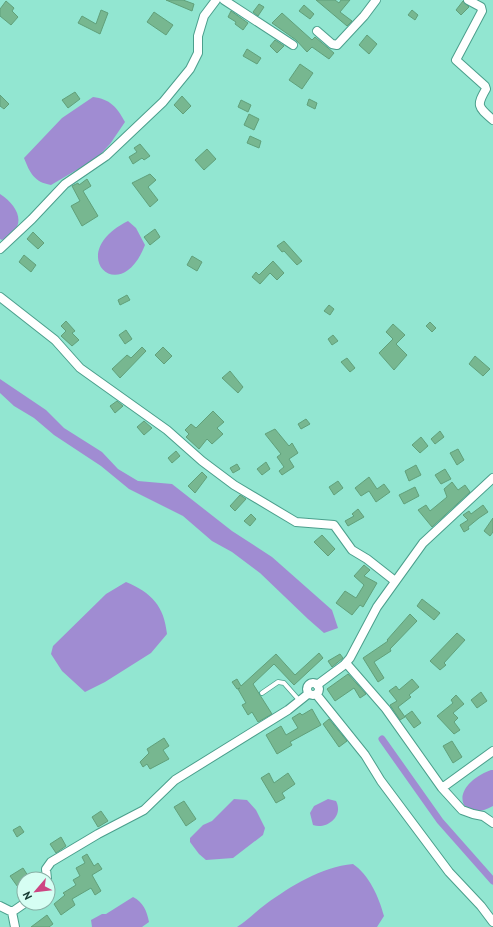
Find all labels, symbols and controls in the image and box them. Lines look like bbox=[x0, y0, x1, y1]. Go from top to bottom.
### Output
north arrow bbox=[16, 871, 56, 911]
text: N bbox=[19, 889, 35, 902]

